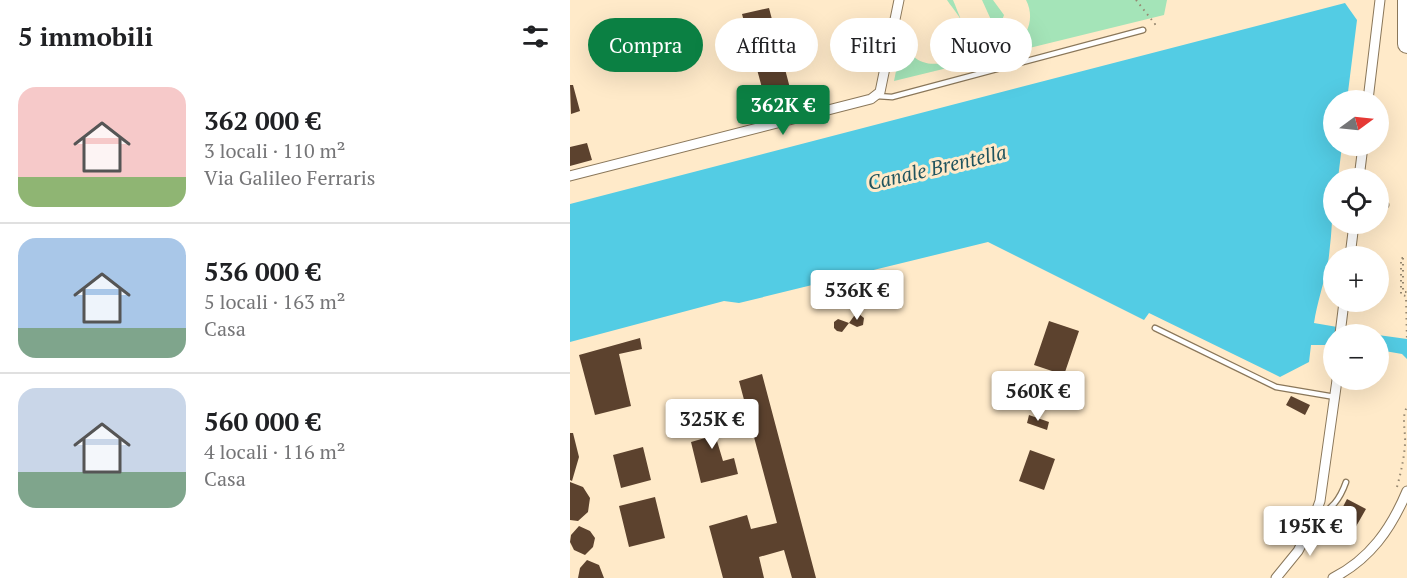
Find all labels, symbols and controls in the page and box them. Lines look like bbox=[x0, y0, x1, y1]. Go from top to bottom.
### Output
chip: Compra bbox=[588, 18, 703, 72]
chip: Affitta bbox=[715, 18, 818, 72]
chip: Filtri bbox=[830, 18, 918, 72]
chip: Nuovo bbox=[930, 18, 1032, 72]
text: 5 immobili bbox=[18, 19, 153, 53]
icon: filters bbox=[519, 20, 552, 53]
pin: 362K € bbox=[734, 85, 832, 136]
north arrow bbox=[1323, 90, 1389, 156]
map controls bbox=[1323, 90, 1389, 390]
text: 362K € bbox=[751, 91, 815, 118]
text: 362 000 € bbox=[204, 103, 321, 137]
icon: home bbox=[66, 111, 138, 183]
text: 3 locali · 110 m² bbox=[204, 137, 345, 164]
water label: Canale Brentella bbox=[865, 138, 1009, 196]
text: Via Galileo Ferraris bbox=[204, 164, 375, 191]
button: locate bbox=[1323, 168, 1389, 234]
button: + bbox=[1323, 246, 1389, 312]
text: 536 000 € bbox=[204, 254, 321, 288]
icon: home bbox=[66, 262, 138, 334]
pin: 536K € bbox=[808, 270, 906, 321]
text: 536K € bbox=[825, 276, 889, 303]
text: 5 locali · 163 m² bbox=[204, 288, 345, 315]
text: Casa bbox=[204, 315, 246, 342]
button: − bbox=[1323, 324, 1389, 390]
pin: 560K € bbox=[989, 371, 1087, 422]
text: 560K € bbox=[1006, 377, 1070, 404]
pin: 325K € bbox=[663, 399, 761, 450]
text: 560 000 € bbox=[204, 404, 321, 438]
text: 325K € bbox=[680, 405, 744, 432]
icon: home bbox=[66, 412, 138, 484]
text: 4 locali · 116 m² bbox=[204, 438, 345, 465]
text: Casa bbox=[204, 465, 246, 492]
pin: 195K € bbox=[1261, 506, 1359, 557]
text: 195K € bbox=[1278, 512, 1342, 539]

